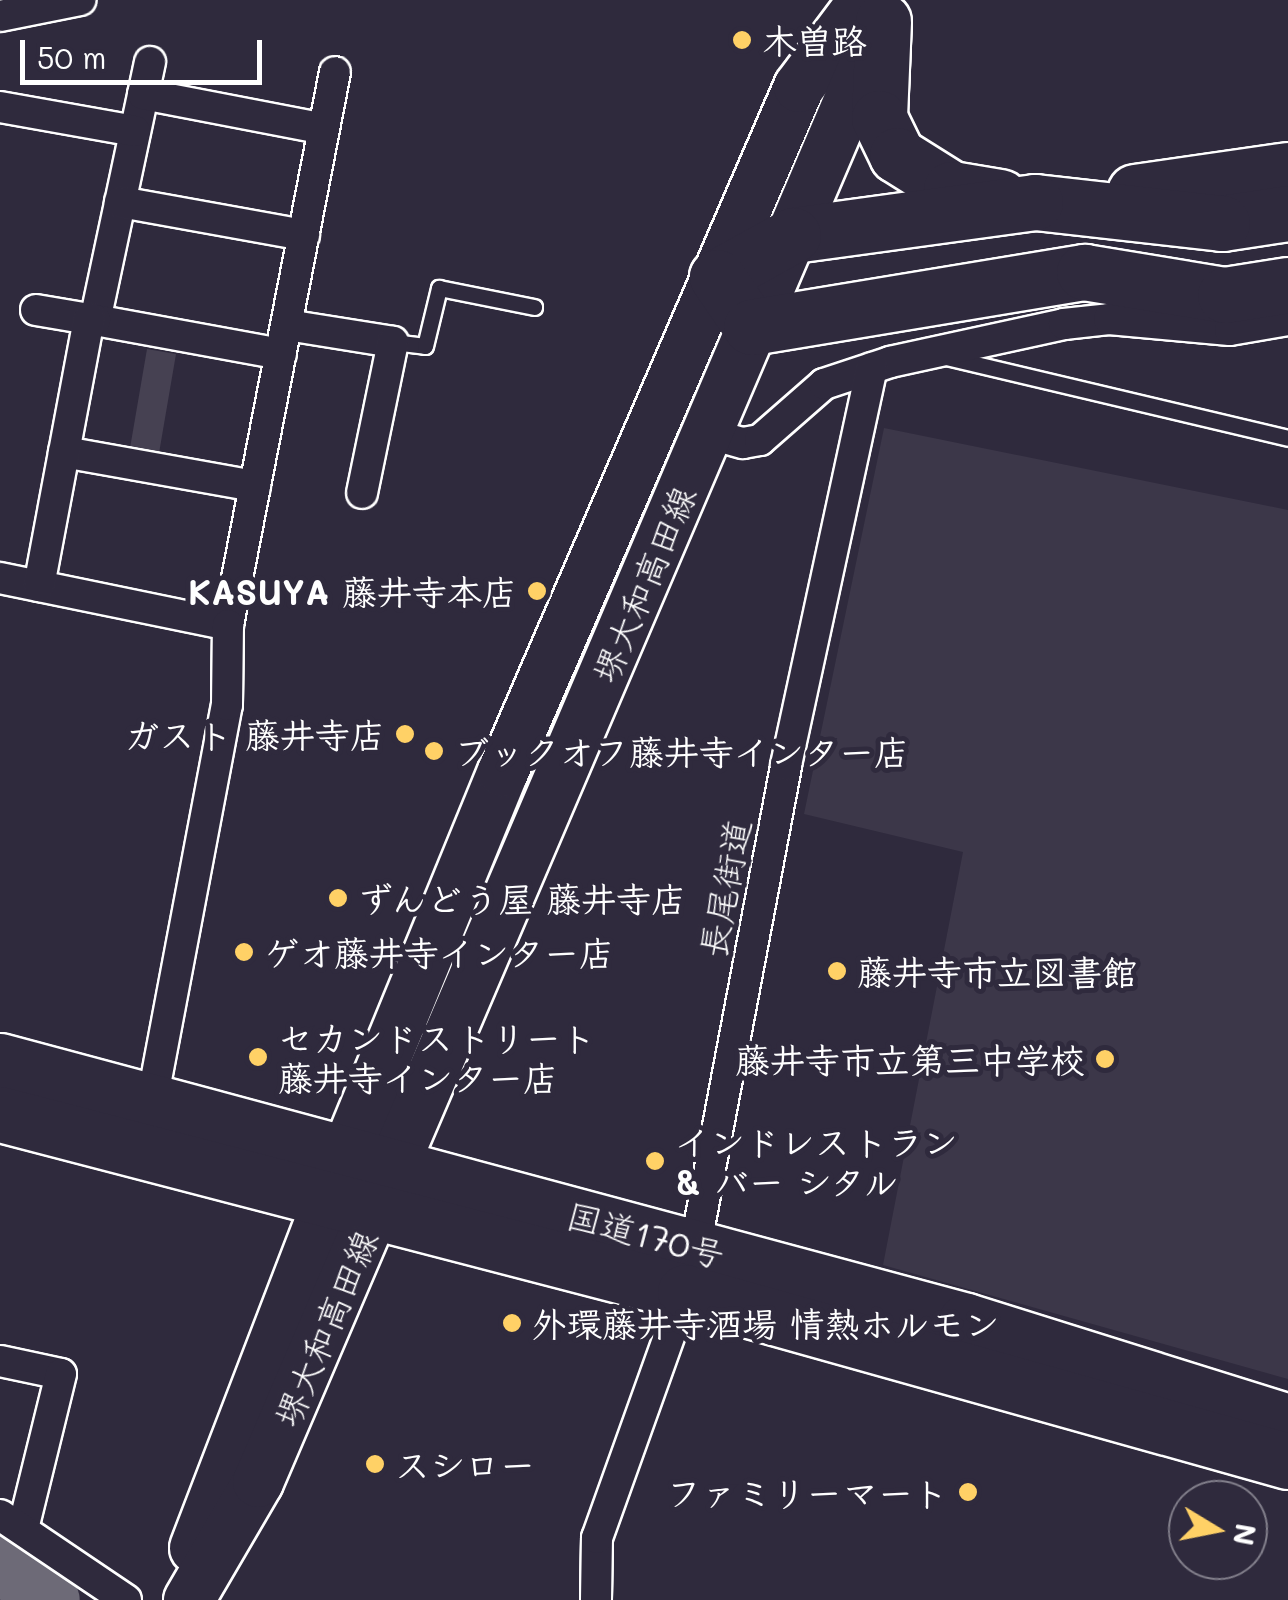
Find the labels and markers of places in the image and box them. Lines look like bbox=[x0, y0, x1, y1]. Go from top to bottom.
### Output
place label: 木曽路 bbox=[762, 19, 867, 61]
marker: 木曽路 bbox=[731, 29, 753, 51]
place label: KASUYA 藤井寺本店 bbox=[188, 570, 517, 612]
marker: KASUYA 藤井寺本店 bbox=[526, 580, 548, 602]
place label: ガスト 藤井寺店 bbox=[127, 713, 385, 755]
marker: ガスト 藤井寺店 bbox=[394, 723, 416, 745]
place label: ブックオフ藤井寺インター店 bbox=[454, 730, 909, 772]
marker: ブックオフ藤井寺インター店 bbox=[423, 740, 445, 762]
place label: ずんどう屋 藤井寺店 bbox=[358, 877, 686, 919]
marker: ずんどう屋 藤井寺店 bbox=[327, 887, 349, 909]
place label: ゲオ藤井寺インター店 bbox=[264, 931, 614, 973]
marker: ゲオ藤井寺インター店 bbox=[233, 941, 255, 963]
place label: 藤井寺市立図書館 bbox=[857, 950, 1137, 992]
marker: 藤井寺市立図書館 bbox=[826, 960, 848, 982]
place label: セカンドストリート 藤井寺インター店 bbox=[278, 1016, 593, 1098]
place label: 藤井寺市立第三中学校 bbox=[735, 1038, 1085, 1080]
marker: セカンドストリート 藤井寺インター店 bbox=[247, 1046, 269, 1068]
marker: 藤井寺市立第三中学校 bbox=[1094, 1048, 1116, 1070]
place label: インドレストラン & バー シタル bbox=[675, 1120, 955, 1202]
marker: インドレストラン & バー シタル bbox=[644, 1150, 666, 1172]
place label: 外環藤井寺酒場 情熱ホルモン bbox=[532, 1302, 1000, 1344]
marker: 外環藤井寺酒場 情熱ホルモン bbox=[501, 1312, 523, 1334]
place label: スシロー bbox=[395, 1443, 535, 1485]
marker: スシロー bbox=[364, 1453, 386, 1475]
place label: ファミリーマート bbox=[668, 1471, 948, 1513]
marker: ファミリーマート bbox=[957, 1481, 979, 1503]

